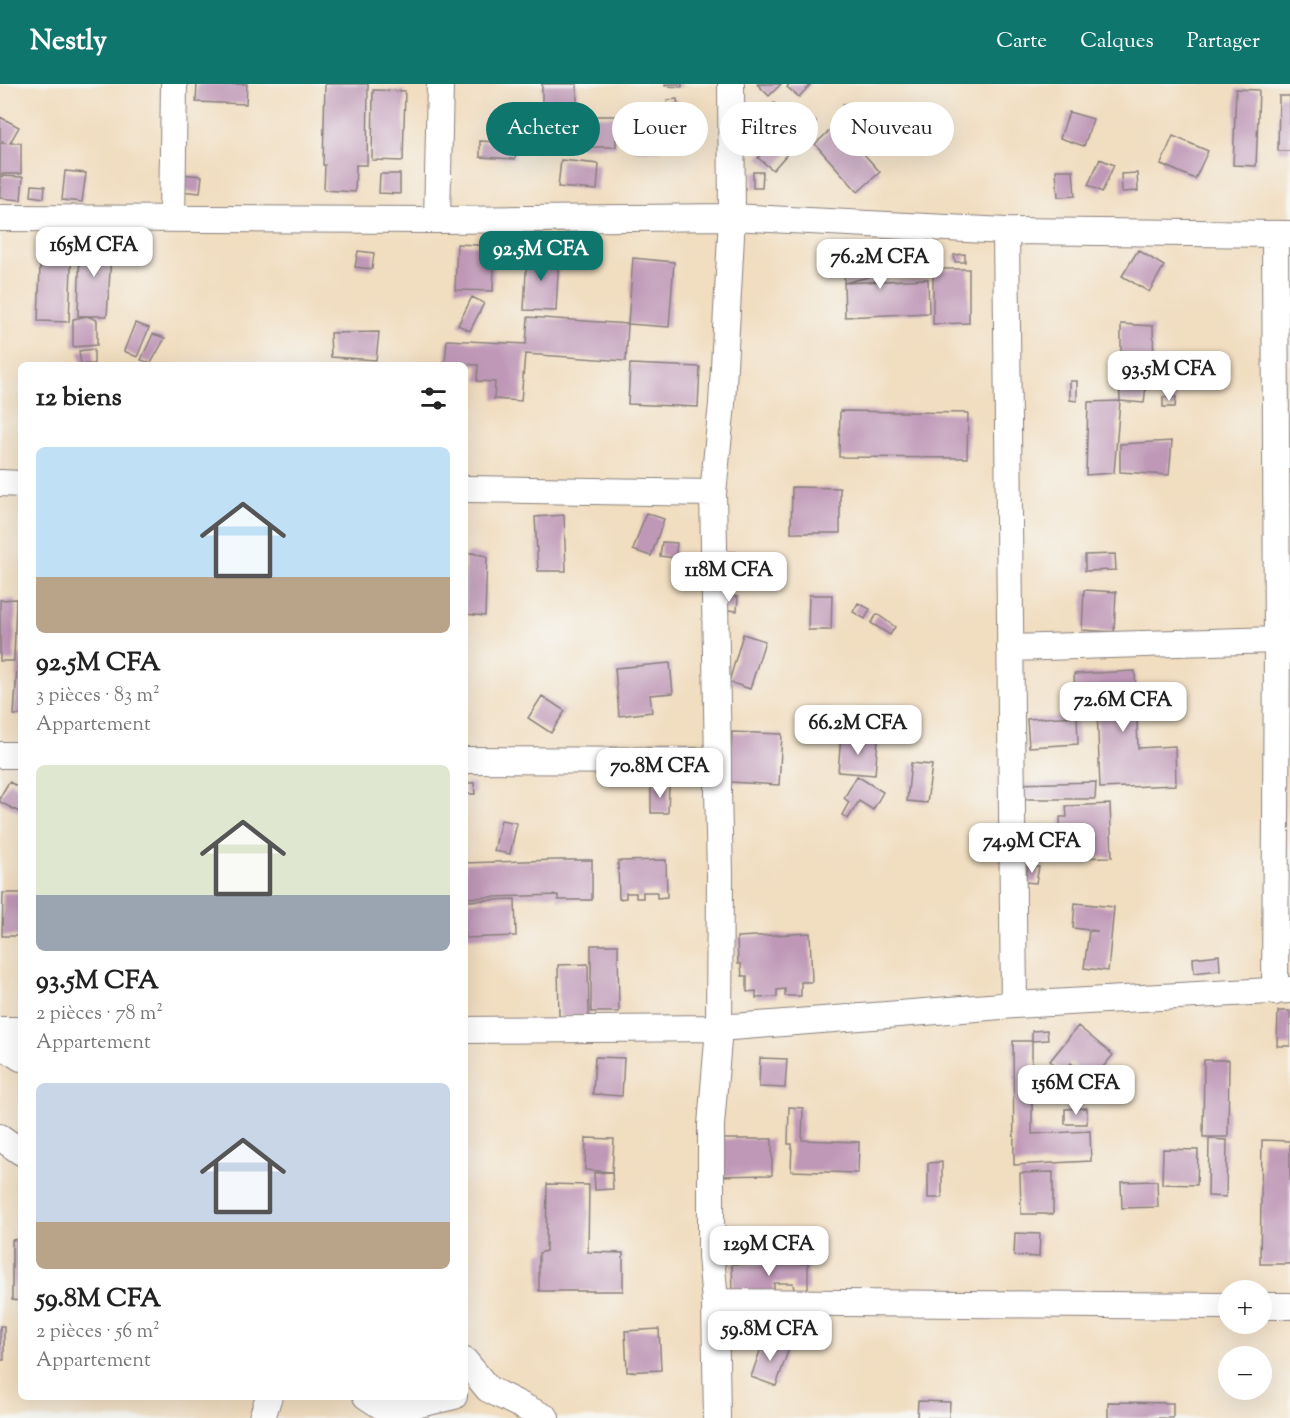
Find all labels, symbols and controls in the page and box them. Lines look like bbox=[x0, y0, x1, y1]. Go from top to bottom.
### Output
text: Nestly bbox=[30, 22, 107, 62]
text: Carte bbox=[996, 27, 1047, 57]
text: Calques bbox=[1080, 27, 1154, 57]
text: Partager bbox=[1187, 27, 1260, 57]
chip: Acheter bbox=[486, 102, 600, 156]
chip: Louer bbox=[612, 102, 708, 156]
chip: Filtres bbox=[720, 102, 818, 156]
chip: Nouveau bbox=[830, 102, 954, 156]
pin: 165M CFA bbox=[32, 227, 156, 278]
pin: 92.5M CFA bbox=[472, 231, 610, 282]
text: 165M CFA bbox=[50, 232, 138, 261]
text: 92.5M CFA bbox=[493, 236, 589, 265]
pin: 76.2M CFA bbox=[811, 239, 949, 290]
text: 76.2M CFA bbox=[831, 244, 929, 273]
pin: 93.5M CFA bbox=[1100, 351, 1238, 402]
text: 93.5M CFA bbox=[1122, 356, 1216, 385]
text: 12 biens bbox=[36, 380, 122, 417]
icon: filters bbox=[417, 382, 450, 415]
icon: home bbox=[189, 486, 297, 594]
pin: 118M CFA bbox=[667, 552, 791, 603]
text: 118M CFA bbox=[685, 557, 773, 586]
text: 92.5M CFA bbox=[36, 645, 161, 682]
text: 3 pièces · 83 m² bbox=[36, 682, 160, 711]
pin: 72.6M CFA bbox=[1054, 682, 1192, 733]
text: 72.6M CFA bbox=[1074, 687, 1172, 716]
pin: 66.2M CFA bbox=[789, 705, 927, 756]
text: 66.2M CFA bbox=[809, 710, 907, 739]
text: Appartement bbox=[36, 711, 151, 740]
pin: 70.8M CFA bbox=[591, 748, 729, 799]
text: 70.8M CFA bbox=[610, 753, 710, 782]
icon: home bbox=[189, 804, 297, 912]
pin: 74.9M CFA bbox=[963, 823, 1101, 874]
text: 74.9M CFA bbox=[983, 828, 1081, 857]
text: 93.5M CFA bbox=[36, 963, 159, 1000]
text: 2 pièces · 78 m² bbox=[36, 1000, 163, 1029]
text: Appartement bbox=[36, 1029, 151, 1058]
pin: 156M CFA bbox=[1014, 1065, 1138, 1116]
text: 156M CFA bbox=[1032, 1070, 1120, 1099]
icon: home bbox=[189, 1122, 297, 1230]
pin: 129M CFA bbox=[707, 1226, 831, 1277]
text: 129M CFA bbox=[724, 1231, 814, 1260]
map controls bbox=[1218, 1280, 1272, 1400]
button: + bbox=[1218, 1280, 1272, 1334]
text: 59.8M CFA bbox=[36, 1281, 161, 1318]
pin: 59.8M CFA bbox=[701, 1311, 839, 1362]
text: 59.8M CFA bbox=[722, 1316, 818, 1345]
text: 2 pièces · 56 m² bbox=[36, 1318, 160, 1347]
button: − bbox=[1218, 1346, 1272, 1400]
text: Appartement bbox=[36, 1347, 151, 1376]

